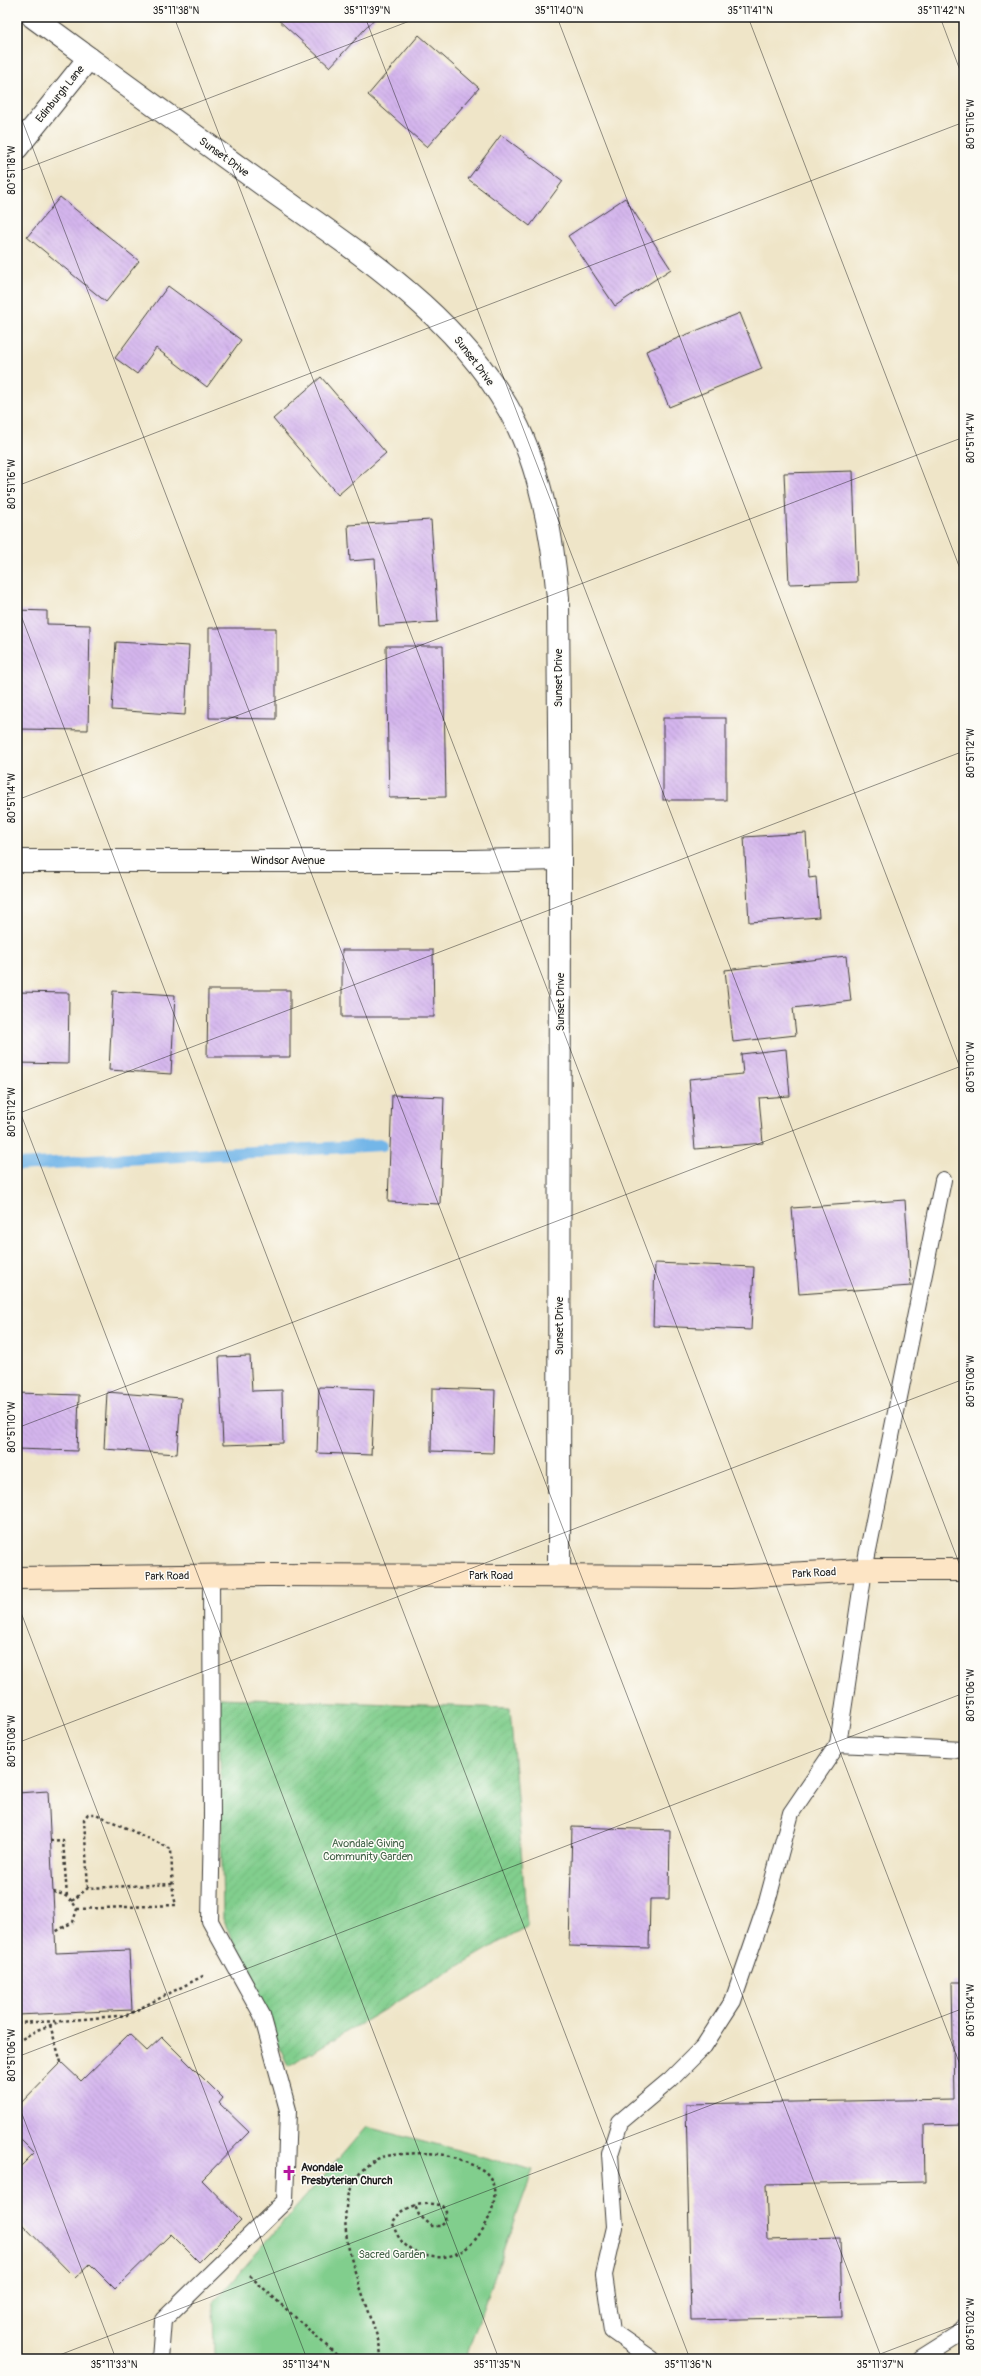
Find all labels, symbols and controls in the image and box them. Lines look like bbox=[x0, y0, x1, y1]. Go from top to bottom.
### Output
text: 35°11'38"N bbox=[153, 5, 200, 17]
text: 35°11'39"N bbox=[344, 5, 391, 17]
text: 35°11'40"N bbox=[535, 5, 584, 17]
text: 35°11'41"N bbox=[727, 5, 773, 17]
text: 35°11'42"N bbox=[917, 5, 965, 17]
street label: Edinburgh Lane bbox=[33, 62, 87, 125]
text: 80°51'16"W bbox=[965, 99, 977, 149]
street label: Sunset Drive bbox=[196, 135, 252, 180]
text: 80°51'18"W bbox=[6, 145, 18, 195]
street label: Sunset Drive bbox=[451, 334, 497, 389]
text: 80°51'14"W bbox=[965, 413, 977, 463]
text: 80°51'16"W bbox=[6, 459, 18, 509]
street label: Sunset Drive bbox=[552, 648, 565, 707]
text: 80°51'12"W bbox=[965, 728, 977, 778]
text: 80°51'14"W bbox=[6, 773, 18, 823]
street label: Windsor Avenue bbox=[251, 854, 325, 867]
street label: Sunset Drive bbox=[554, 972, 567, 1031]
text: 80°51'10"W bbox=[965, 1041, 977, 1092]
text: 80°51'12"W bbox=[6, 1087, 18, 1137]
street label: Sunset Drive bbox=[553, 1296, 566, 1355]
text: 80°51'08"W bbox=[965, 1355, 977, 1407]
text: 80°51'10"W bbox=[6, 1401, 18, 1452]
street label: Park Road bbox=[791, 1565, 837, 1581]
street label: Park Road bbox=[145, 1569, 189, 1583]
street label: Park Road bbox=[469, 1569, 513, 1582]
text: 80°51'06"W bbox=[965, 1668, 977, 1721]
text: 80°51'08"W bbox=[6, 1715, 18, 1767]
park label: Avondale Giving Community Garden bbox=[323, 1837, 413, 1863]
text: 80°51'04"W bbox=[965, 1983, 977, 2036]
text: 80°51'06"W bbox=[6, 2028, 18, 2081]
place label: Avondale Presbyterian Church bbox=[301, 2161, 392, 2187]
church icon: Avondale Presbyterian Church bbox=[280, 2164, 298, 2182]
park label: Sacred Garden bbox=[358, 2248, 426, 2261]
text: 80°51'02"W bbox=[965, 2297, 977, 2350]
text: 35°11'33"N bbox=[90, 2359, 138, 2371]
text: 35°11'34"N bbox=[282, 2359, 330, 2371]
text: 35°11'35"N bbox=[474, 2359, 521, 2371]
text: 35°11'36"N bbox=[664, 2359, 712, 2371]
text: 35°11'37"N bbox=[857, 2359, 904, 2371]

